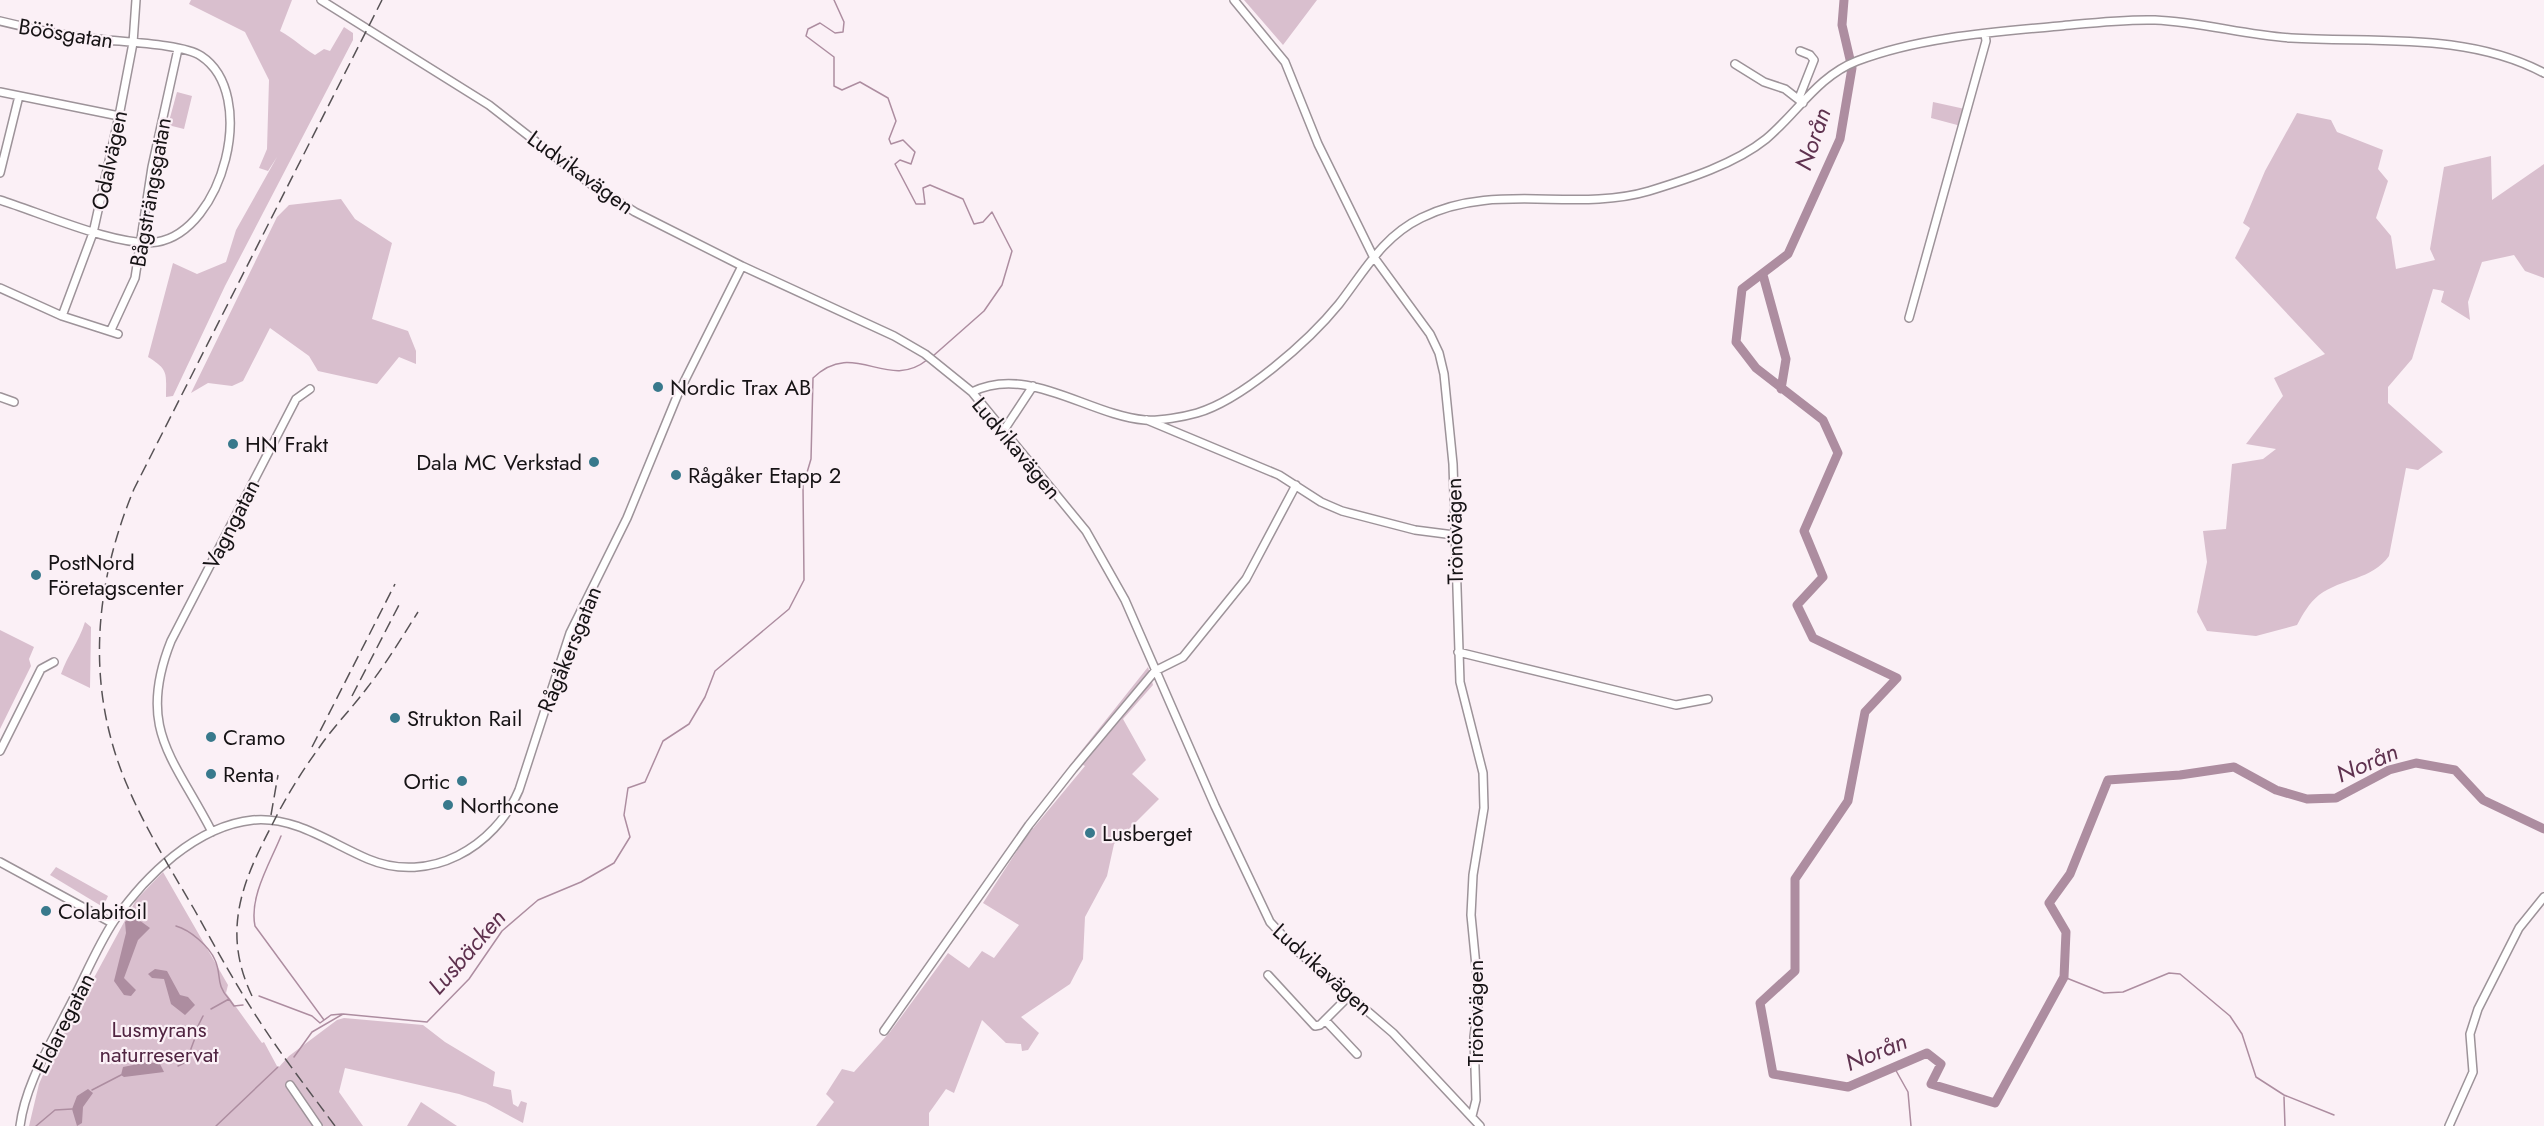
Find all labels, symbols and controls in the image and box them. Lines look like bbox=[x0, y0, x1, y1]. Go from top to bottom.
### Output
street label: Böösgatan bbox=[16, 10, 116, 56]
water label: Norån bbox=[1786, 103, 1840, 175]
street label: Odalvägen bbox=[83, 107, 135, 213]
street label: Bågsträngsgatan bbox=[121, 115, 179, 269]
street label: Ludvikavägen bbox=[521, 122, 641, 222]
place label: Nordic Trax AB bbox=[670, 371, 811, 403]
marker: Nordic Trax AB bbox=[651, 380, 665, 394]
street label: Ludvikavägen bbox=[965, 390, 1069, 506]
place label: HN Frakt bbox=[245, 428, 329, 460]
marker: HN Frakt bbox=[226, 437, 240, 451]
place label: Dala MC Verkstad bbox=[416, 446, 582, 478]
marker: Dala MC Verkstad bbox=[587, 455, 601, 469]
place label: Rågåker Etapp 2 bbox=[688, 459, 841, 491]
marker: Rågåker Etapp 2 bbox=[669, 468, 683, 482]
street label: Vagngatan bbox=[195, 473, 267, 575]
street label: Trönövägen bbox=[1437, 477, 1471, 585]
place label: PostNord Företagscenter bbox=[48, 546, 184, 603]
marker: PostNord Företagscenter bbox=[29, 568, 43, 582]
street label: Rågåkersgatan bbox=[529, 581, 609, 717]
place label: Strukton Rail bbox=[407, 702, 522, 734]
marker: Strukton Rail bbox=[388, 711, 402, 725]
place label: Cramo bbox=[223, 721, 285, 753]
marker: Cramo bbox=[204, 730, 218, 744]
water label: Norån bbox=[2330, 734, 2403, 791]
place label: Renta bbox=[223, 758, 274, 790]
place label: Ortic bbox=[404, 765, 450, 797]
marker: Renta bbox=[204, 767, 218, 781]
marker: Ortic bbox=[455, 774, 469, 788]
place label: Northcone bbox=[460, 789, 559, 821]
marker: Northcone bbox=[441, 798, 455, 812]
place label: Lusberget bbox=[1102, 817, 1193, 849]
marker: Lusberget bbox=[1083, 826, 1097, 840]
place label: Colabitoil bbox=[58, 895, 147, 927]
water label: Lusbäcken bbox=[419, 901, 514, 1002]
marker: Colabitoil bbox=[39, 904, 53, 918]
street label: Ludvikavägen bbox=[1266, 915, 1380, 1023]
street label: Trönövägen bbox=[1459, 960, 1491, 1066]
street label: Eldaregatan bbox=[24, 967, 102, 1079]
park label: Lusmyrans naturreservat bbox=[100, 1013, 219, 1070]
water label: Norån bbox=[1839, 1023, 1912, 1080]

